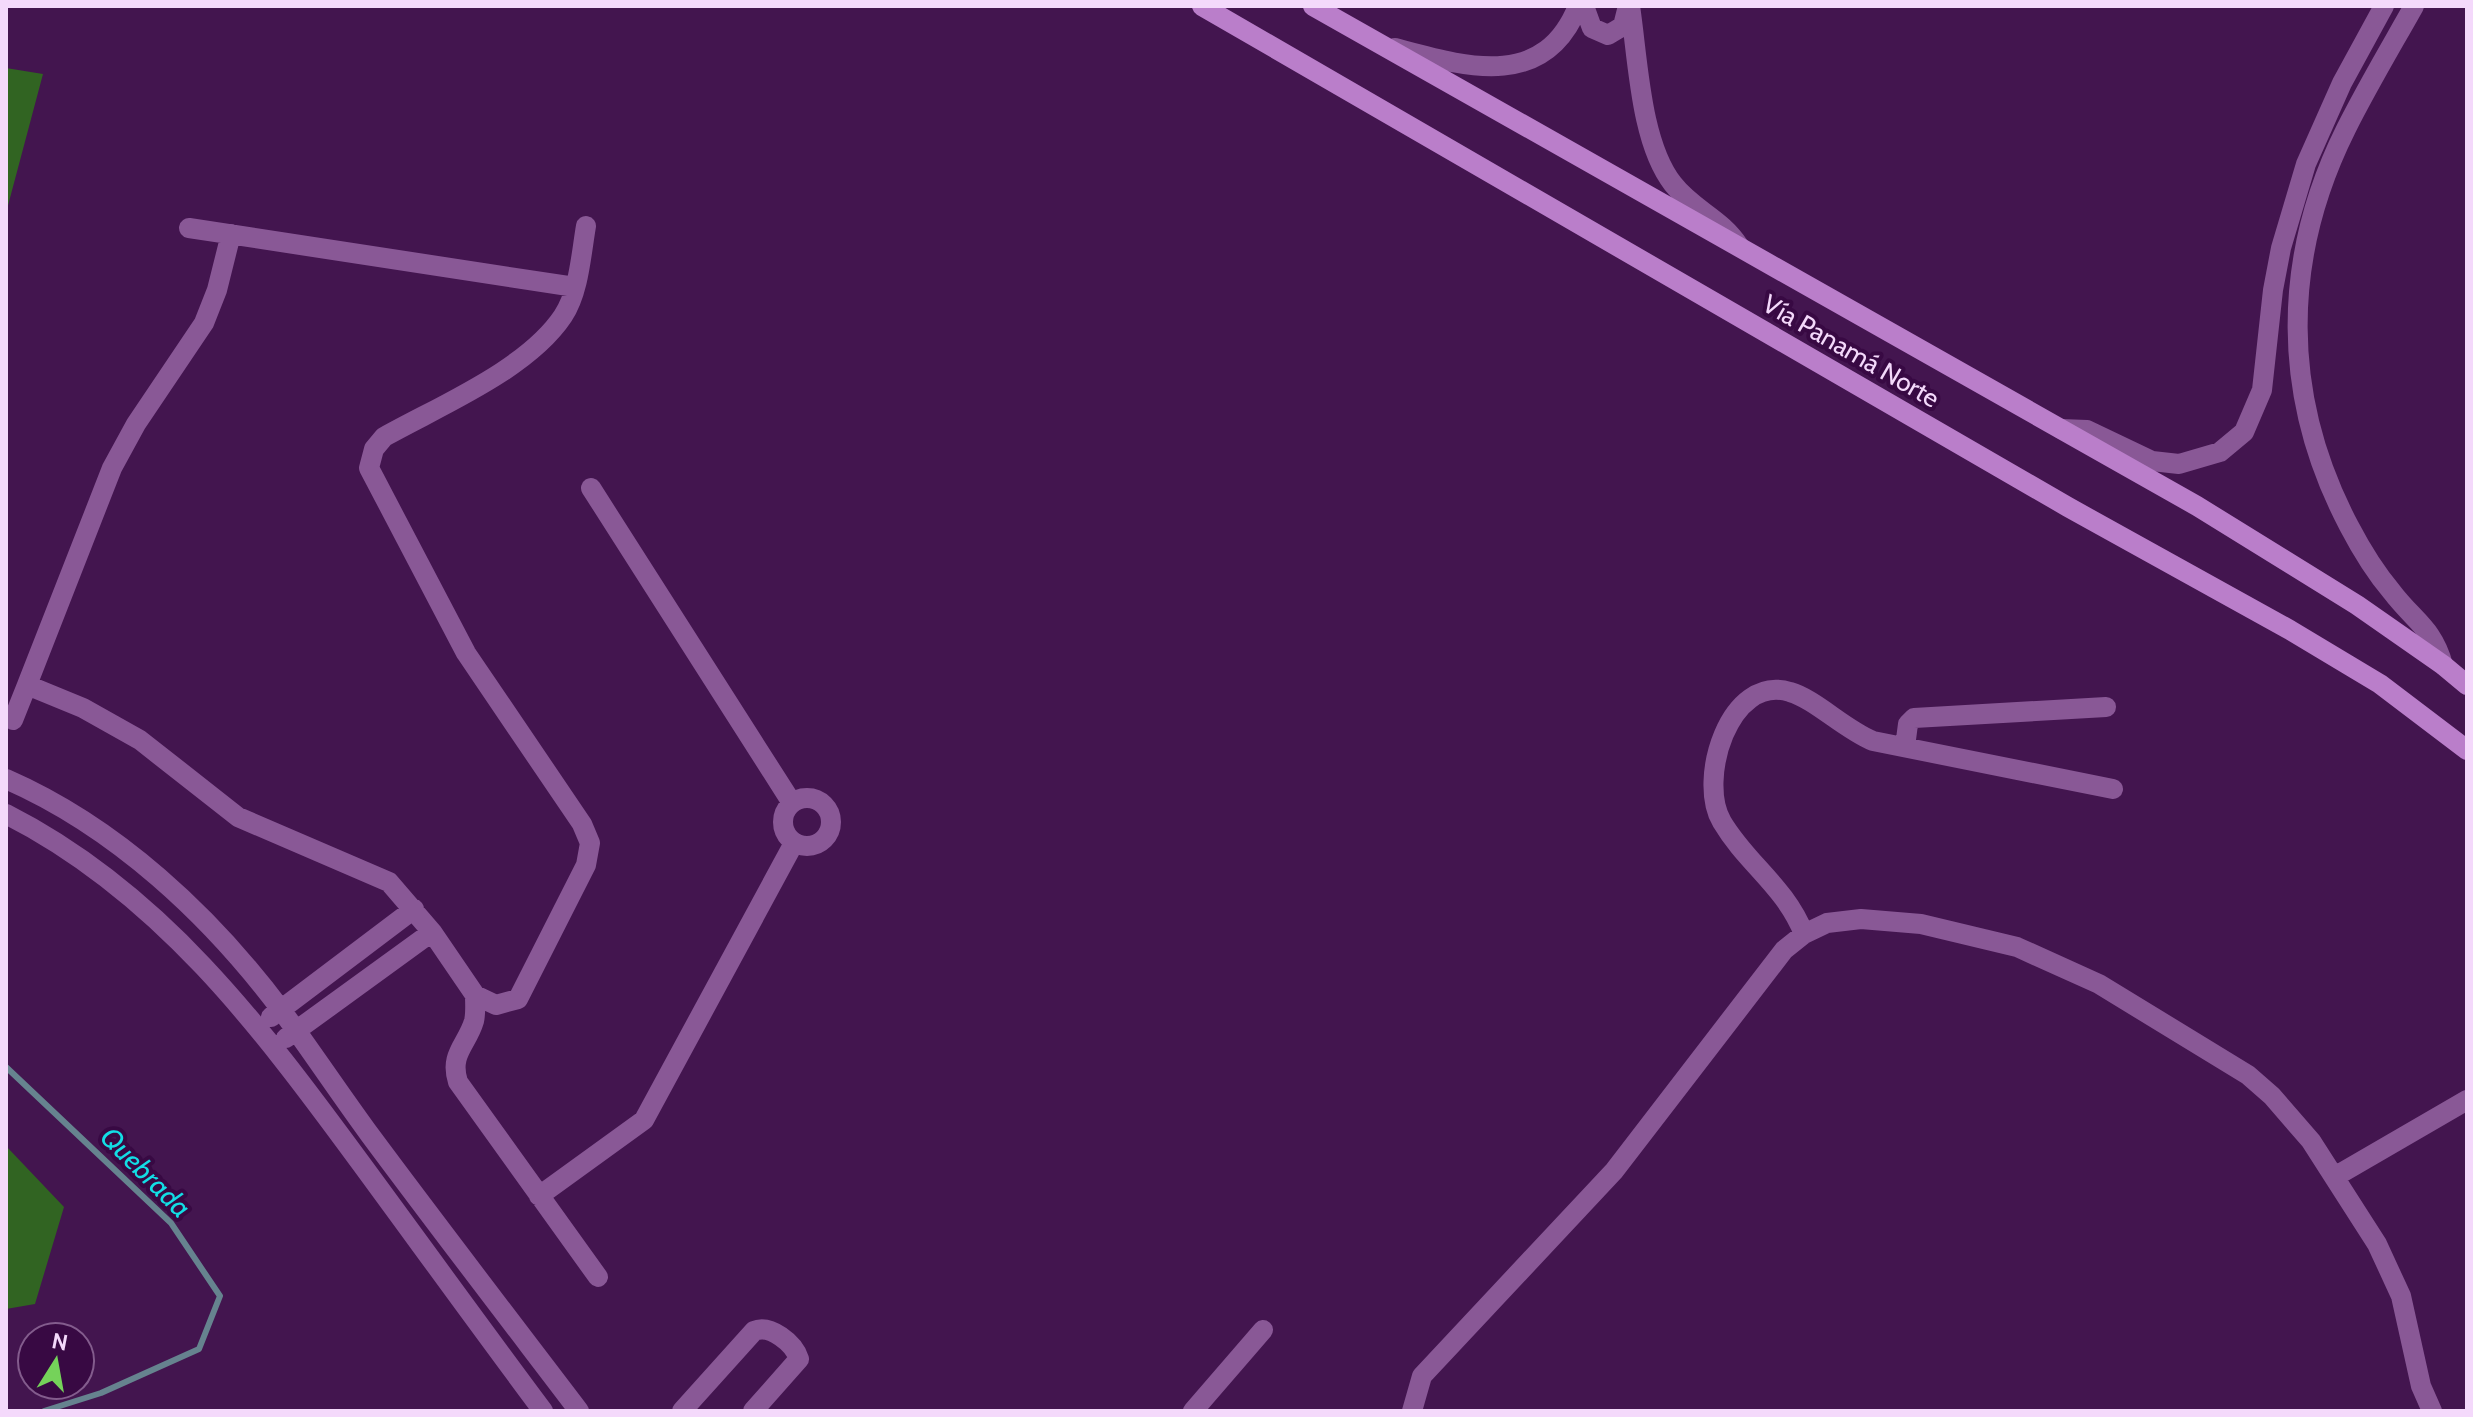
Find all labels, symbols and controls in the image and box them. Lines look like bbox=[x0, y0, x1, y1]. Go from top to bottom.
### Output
street label: Vía Panamá Norte bbox=[1757, 288, 1945, 414]
water label: Quebrada bbox=[94, 1120, 198, 1224]
north arrow bbox=[16, 1321, 96, 1401]
text: N bbox=[50, 1327, 70, 1357]

